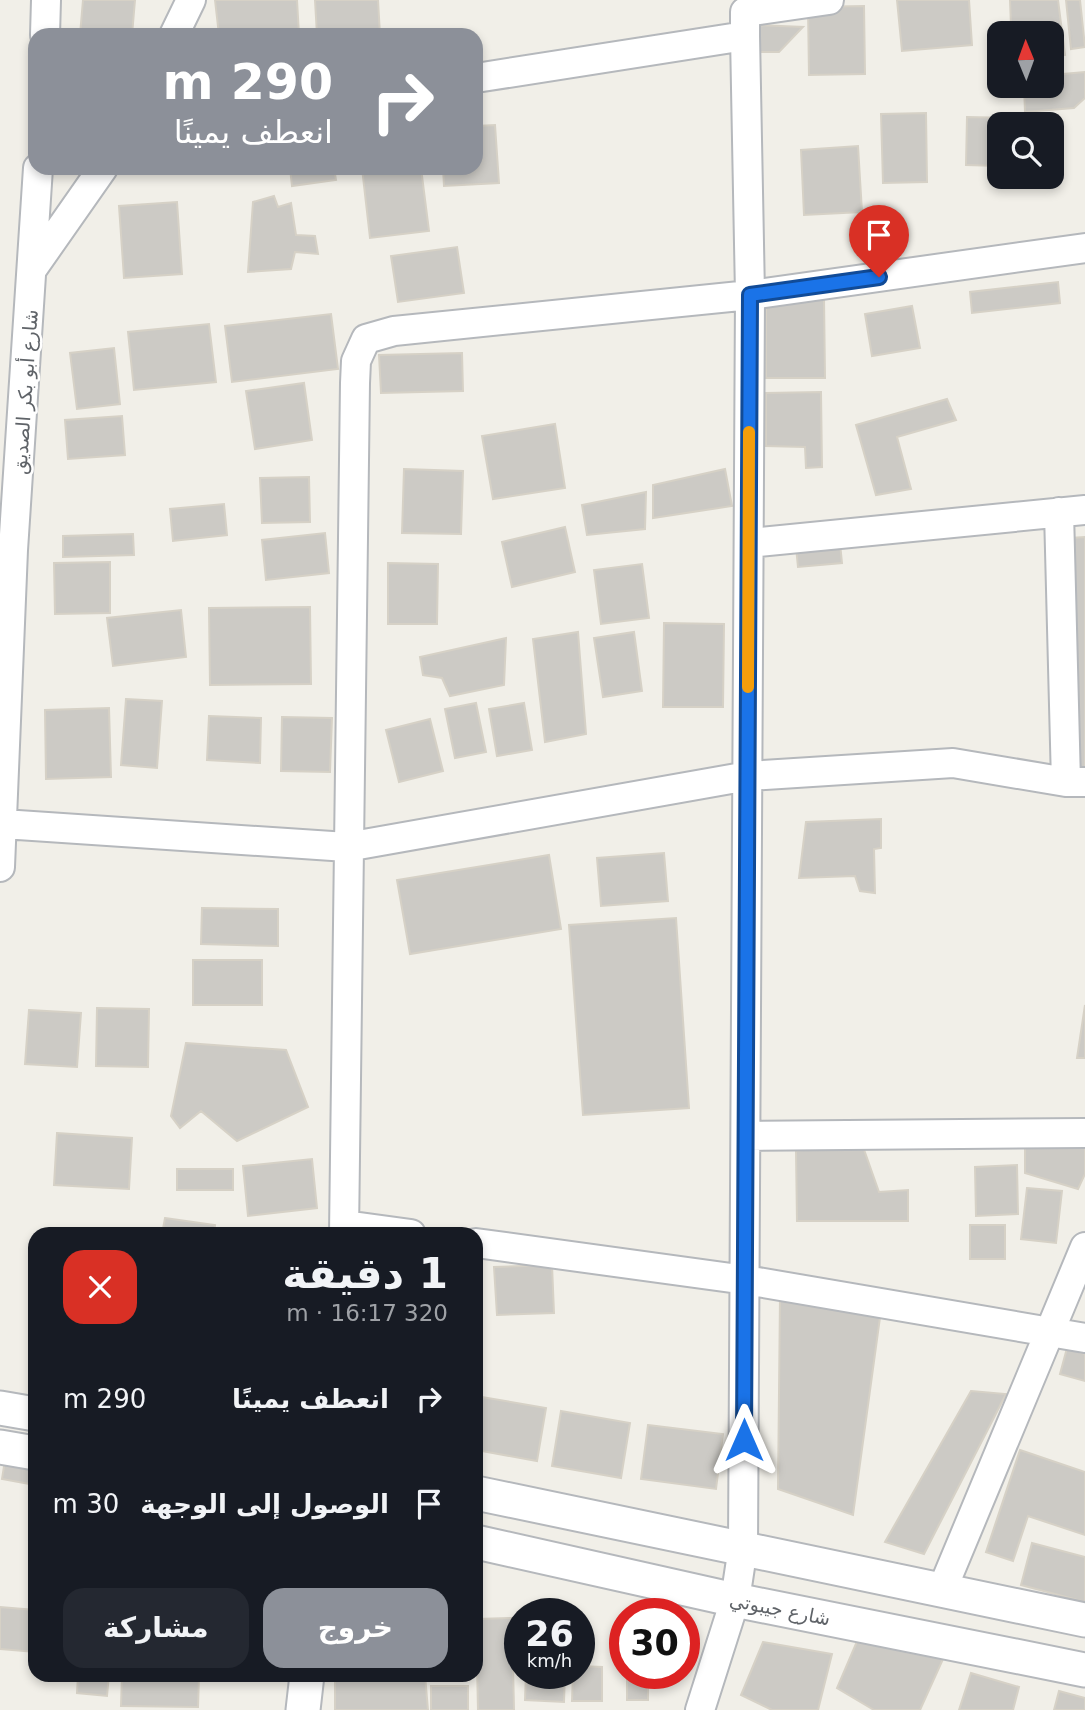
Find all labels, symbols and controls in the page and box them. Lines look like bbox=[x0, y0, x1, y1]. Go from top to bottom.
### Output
north arrow bbox=[987, 21, 1064, 98]
map controls bbox=[987, 21, 1064, 189]
text: 290 m bbox=[163, 54, 333, 111]
icon: right bbox=[357, 56, 448, 147]
button: search bbox=[987, 112, 1064, 189]
text: انعطف يمينًا bbox=[174, 113, 333, 151]
pin bbox=[849, 205, 909, 277]
icon: arrive bbox=[860, 216, 898, 254]
street label: شارع أبو بكر الصديق bbox=[7, 309, 43, 475]
text: 1 دقيقة bbox=[282, 1249, 448, 1298]
button: close bbox=[63, 1250, 137, 1324]
text: 320 m · 16:17 bbox=[286, 1300, 448, 1326]
icon: right bbox=[410, 1380, 448, 1418]
text: 290 m bbox=[63, 1384, 146, 1414]
text: انعطف يمينًا bbox=[232, 1384, 389, 1414]
position arrow bbox=[707, 1403, 781, 1477]
icon: arrive bbox=[410, 1485, 448, 1523]
text: 30 m bbox=[53, 1489, 119, 1519]
text: الوصول إلى الوجهة bbox=[140, 1489, 389, 1519]
button: مشاركة bbox=[63, 1588, 249, 1668]
button: خروج bbox=[263, 1588, 448, 1668]
street label: شارع جيبوتي bbox=[727, 1588, 832, 1631]
speed limit sign: 30 bbox=[609, 1598, 700, 1689]
text: 26 bbox=[525, 1614, 574, 1654]
text: km/h bbox=[527, 1650, 572, 1671]

